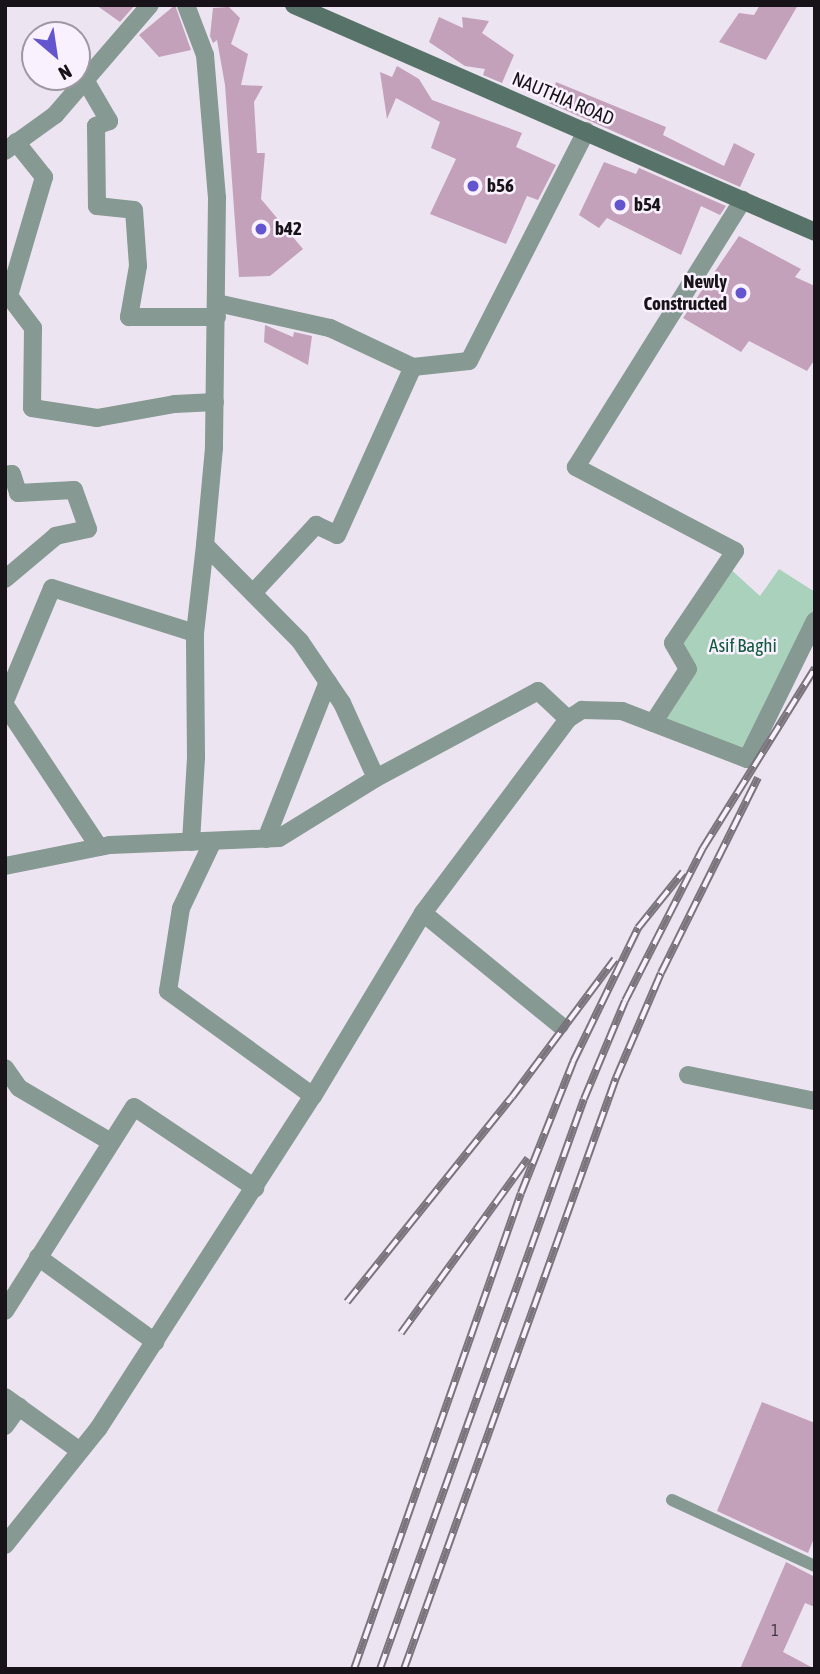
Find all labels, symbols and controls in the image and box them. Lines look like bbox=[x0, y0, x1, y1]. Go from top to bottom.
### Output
north arrow bbox=[21, 21, 91, 91]
text: N bbox=[55, 60, 75, 85]
street label: NAUTHIA ROAD bbox=[509, 67, 617, 131]
place label: b56 bbox=[487, 175, 514, 197]
marker: b56 bbox=[465, 178, 481, 194]
place label: b54 bbox=[634, 194, 661, 216]
marker: b54 bbox=[612, 197, 628, 213]
place label: b42 bbox=[275, 218, 302, 240]
marker: b42 bbox=[253, 221, 269, 237]
place label: Newly Constructed bbox=[643, 271, 727, 315]
marker: Newly Constructed bbox=[733, 285, 749, 301]
park label: Asif Baghi bbox=[709, 635, 777, 657]
house number: 1 bbox=[771, 1620, 779, 1640]

